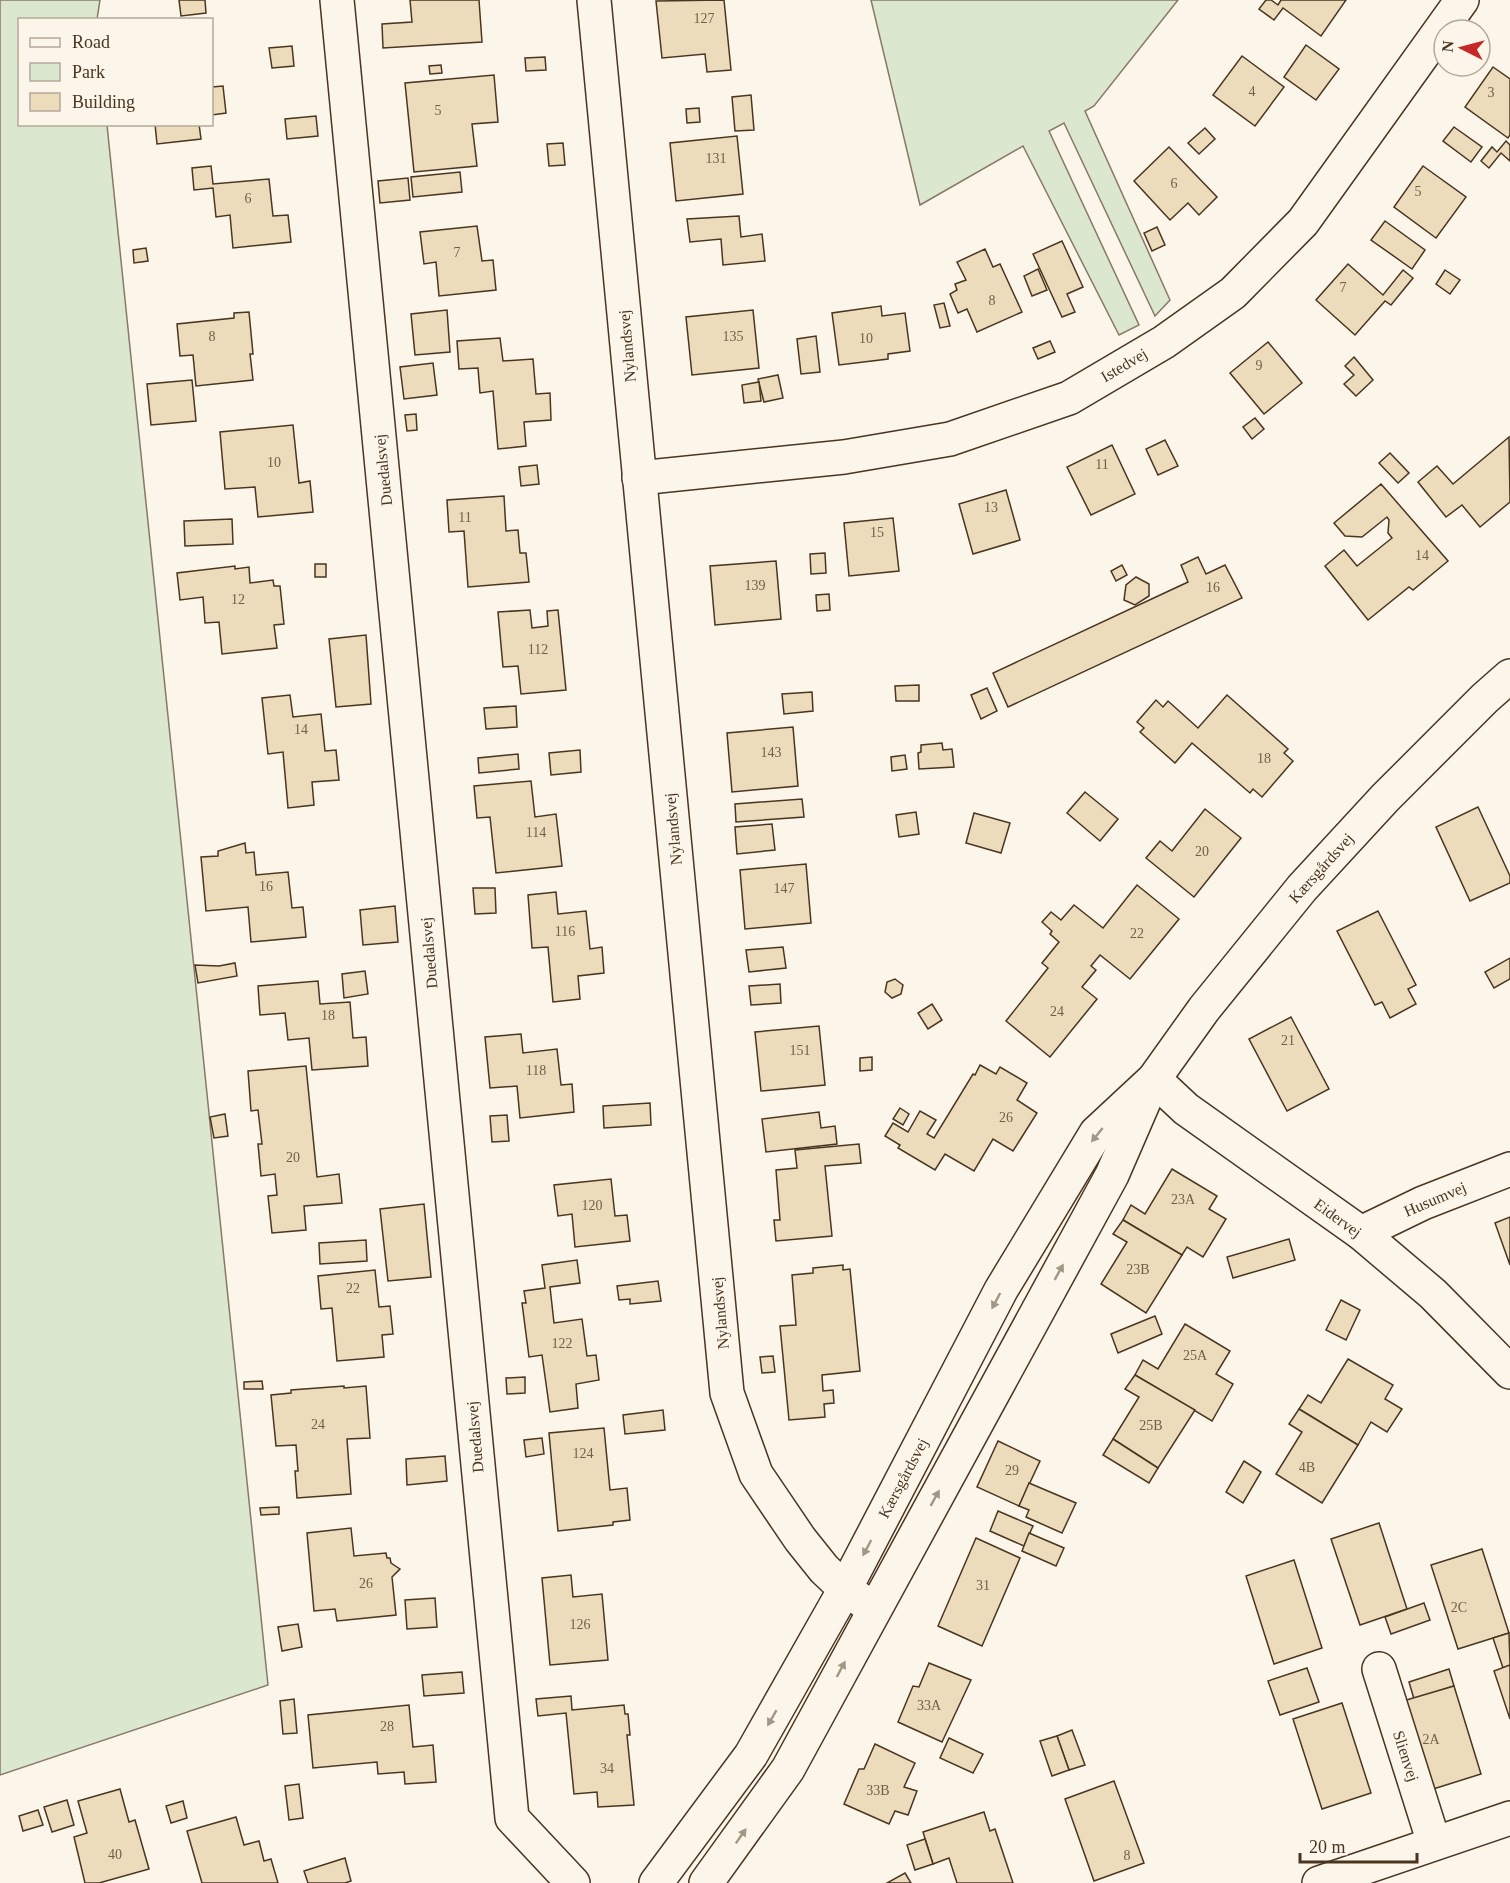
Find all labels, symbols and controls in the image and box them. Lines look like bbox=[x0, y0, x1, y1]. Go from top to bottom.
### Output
house number: 127 bbox=[694, 11, 715, 26]
legend bbox=[18, 18, 213, 126]
north arrow bbox=[1432, 18, 1492, 78]
text: Road bbox=[72, 32, 110, 52]
text: N bbox=[1439, 39, 1457, 53]
text: Park bbox=[72, 62, 105, 82]
house number: 4 bbox=[1249, 84, 1256, 99]
house number: 3 bbox=[1488, 85, 1495, 100]
text: Building bbox=[72, 92, 135, 112]
house number: 5 bbox=[435, 103, 442, 118]
house number: 131 bbox=[706, 151, 727, 166]
house number: 6 bbox=[1171, 176, 1178, 191]
house number: 5 bbox=[1415, 184, 1422, 199]
house number: 6 bbox=[245, 191, 252, 206]
house number: 7 bbox=[454, 245, 461, 260]
house number: 7 bbox=[1340, 280, 1347, 295]
house number: 8 bbox=[989, 293, 996, 308]
street label: Nylandsvej bbox=[615, 309, 640, 383]
house number: 8 bbox=[209, 329, 216, 344]
house number: 135 bbox=[723, 329, 744, 344]
house number: 10 bbox=[859, 331, 873, 346]
street label: Istedvej bbox=[1098, 345, 1151, 386]
house number: 9 bbox=[1256, 358, 1263, 373]
street label: Duedalsvej bbox=[371, 433, 396, 507]
house number: 10 bbox=[267, 455, 281, 470]
house number: 11 bbox=[1095, 457, 1109, 472]
house number: 13 bbox=[984, 500, 998, 515]
house number: 11 bbox=[458, 510, 472, 525]
house number: 15 bbox=[870, 525, 884, 540]
house number: 14 bbox=[1415, 548, 1429, 563]
house number: 139 bbox=[745, 578, 766, 593]
house number: 16 bbox=[1206, 580, 1220, 595]
house number: 12 bbox=[231, 592, 245, 607]
house number: 112 bbox=[528, 642, 548, 657]
house number: 14 bbox=[294, 722, 308, 737]
house number: 143 bbox=[761, 745, 782, 760]
house number: 18 bbox=[1257, 751, 1271, 766]
street label: Nylandsvej bbox=[661, 792, 686, 866]
house number: 114 bbox=[526, 825, 546, 840]
street label: Kærsgårdsvej bbox=[1285, 830, 1357, 907]
house number: 20 bbox=[1195, 844, 1209, 859]
house number: 16 bbox=[259, 879, 273, 894]
house number: 147 bbox=[774, 881, 795, 896]
street label: Duedalsvej bbox=[417, 916, 442, 990]
house number: 116 bbox=[555, 924, 575, 939]
house number: 22 bbox=[1130, 926, 1144, 941]
house number: 24 bbox=[1050, 1004, 1064, 1019]
house number: 18 bbox=[321, 1008, 335, 1023]
house number: 21 bbox=[1281, 1033, 1295, 1048]
house number: 151 bbox=[790, 1043, 811, 1058]
house number: 118 bbox=[526, 1063, 546, 1078]
house number: 26 bbox=[999, 1110, 1013, 1125]
one-way arrow bbox=[1092, 1127, 1104, 1142]
house number: 20 bbox=[286, 1150, 300, 1165]
street label: Husumvej bbox=[1401, 1178, 1469, 1221]
house number: 23A bbox=[1171, 1192, 1196, 1207]
street label: Eidervej bbox=[1310, 1195, 1365, 1242]
house number: 120 bbox=[582, 1198, 603, 1213]
house number: 23B bbox=[1126, 1262, 1150, 1277]
one-way arrow bbox=[1054, 1263, 1064, 1280]
street label: Nylandsvej bbox=[708, 1276, 733, 1350]
house number: 22 bbox=[346, 1281, 360, 1296]
one-way arrow bbox=[991, 1292, 1000, 1309]
house number: 122 bbox=[552, 1336, 573, 1351]
house number: 25A bbox=[1183, 1348, 1208, 1363]
street label: Duedalsvej bbox=[463, 1400, 488, 1474]
house number: 24 bbox=[311, 1417, 325, 1432]
house number: 25B bbox=[1139, 1418, 1163, 1433]
street label: Kærsgårdsvej bbox=[875, 1435, 932, 1521]
house number: 124 bbox=[573, 1446, 594, 1461]
house number: 4B bbox=[1299, 1460, 1315, 1475]
house number: 29 bbox=[1005, 1463, 1019, 1478]
one-way arrow bbox=[930, 1489, 940, 1506]
one-way arrow bbox=[862, 1539, 872, 1557]
house number: 26 bbox=[359, 1576, 373, 1591]
house number: 31 bbox=[976, 1578, 990, 1593]
house number: 2C bbox=[1451, 1600, 1467, 1615]
house number: 126 bbox=[570, 1617, 591, 1632]
one-way arrow bbox=[836, 1661, 846, 1678]
house number: 33A bbox=[917, 1698, 942, 1713]
one-way arrow bbox=[767, 1710, 777, 1727]
house number: 28 bbox=[380, 1719, 394, 1734]
street label: Slienvej bbox=[1389, 1728, 1422, 1784]
house number: 2A bbox=[1422, 1732, 1440, 1747]
house number: 34 bbox=[600, 1761, 614, 1776]
house number: 33B bbox=[866, 1783, 890, 1798]
scale bar bbox=[1300, 1826, 1417, 1864]
one-way arrow bbox=[735, 1828, 747, 1844]
text: 20 m bbox=[1309, 1837, 1346, 1857]
house number: 40 bbox=[108, 1847, 122, 1862]
house number: 8 bbox=[1124, 1848, 1131, 1863]

